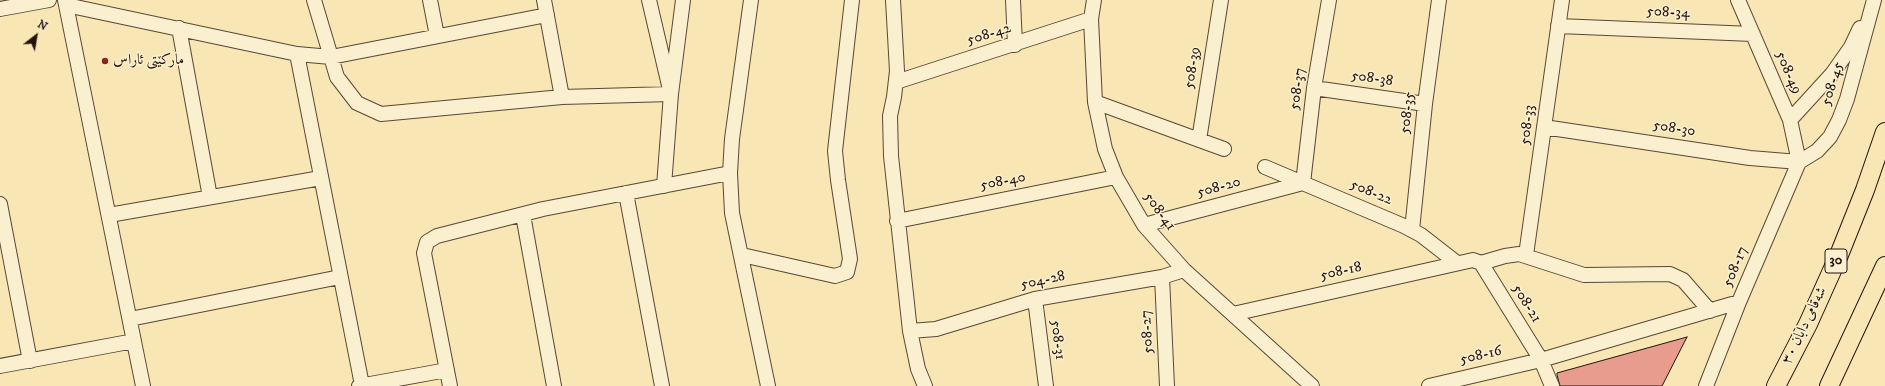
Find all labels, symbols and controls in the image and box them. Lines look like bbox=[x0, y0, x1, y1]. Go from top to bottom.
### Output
street label: 508-34 bbox=[1646, 3, 1690, 23]
north arrow bbox=[16, 16, 56, 56]
text: N bbox=[35, 17, 50, 34]
street label: 508-42 bbox=[965, 20, 1013, 50]
street label: 508-39 bbox=[1181, 46, 1205, 90]
street label: 508-49 bbox=[1771, 49, 1805, 97]
place label: مارکێتی ئاراس bbox=[113, 52, 184, 70]
marker: مارکێتی ئاراس bbox=[100, 56, 110, 66]
street label: 508-45 bbox=[1818, 60, 1848, 108]
street label: 508-37 bbox=[1286, 67, 1310, 111]
street label: 508-38 bbox=[1350, 67, 1394, 91]
street label: 508-35 bbox=[1396, 91, 1420, 135]
street label: 508-33 bbox=[1517, 104, 1539, 146]
street label: 508-30 bbox=[1651, 117, 1697, 141]
street label: 508-40 bbox=[979, 169, 1027, 195]
street label: 508-20 bbox=[1195, 174, 1243, 202]
street label: 508-22 bbox=[1347, 176, 1395, 210]
street label: 508-41 bbox=[1139, 189, 1179, 235]
street label: 508-17 bbox=[1719, 244, 1753, 290]
road number: 30 bbox=[1825, 249, 1847, 273]
street label: 508-18 bbox=[1318, 258, 1364, 286]
street label: 504-28 bbox=[1019, 268, 1067, 294]
street label: 508-21 bbox=[1507, 281, 1545, 327]
street label: شەقامی دابان ٣٠ bbox=[1779, 284, 1831, 368]
street label: 508-27 bbox=[1138, 310, 1158, 354]
street label: 508-31 bbox=[1046, 319, 1068, 361]
street label: 508-16 bbox=[1458, 342, 1504, 370]

